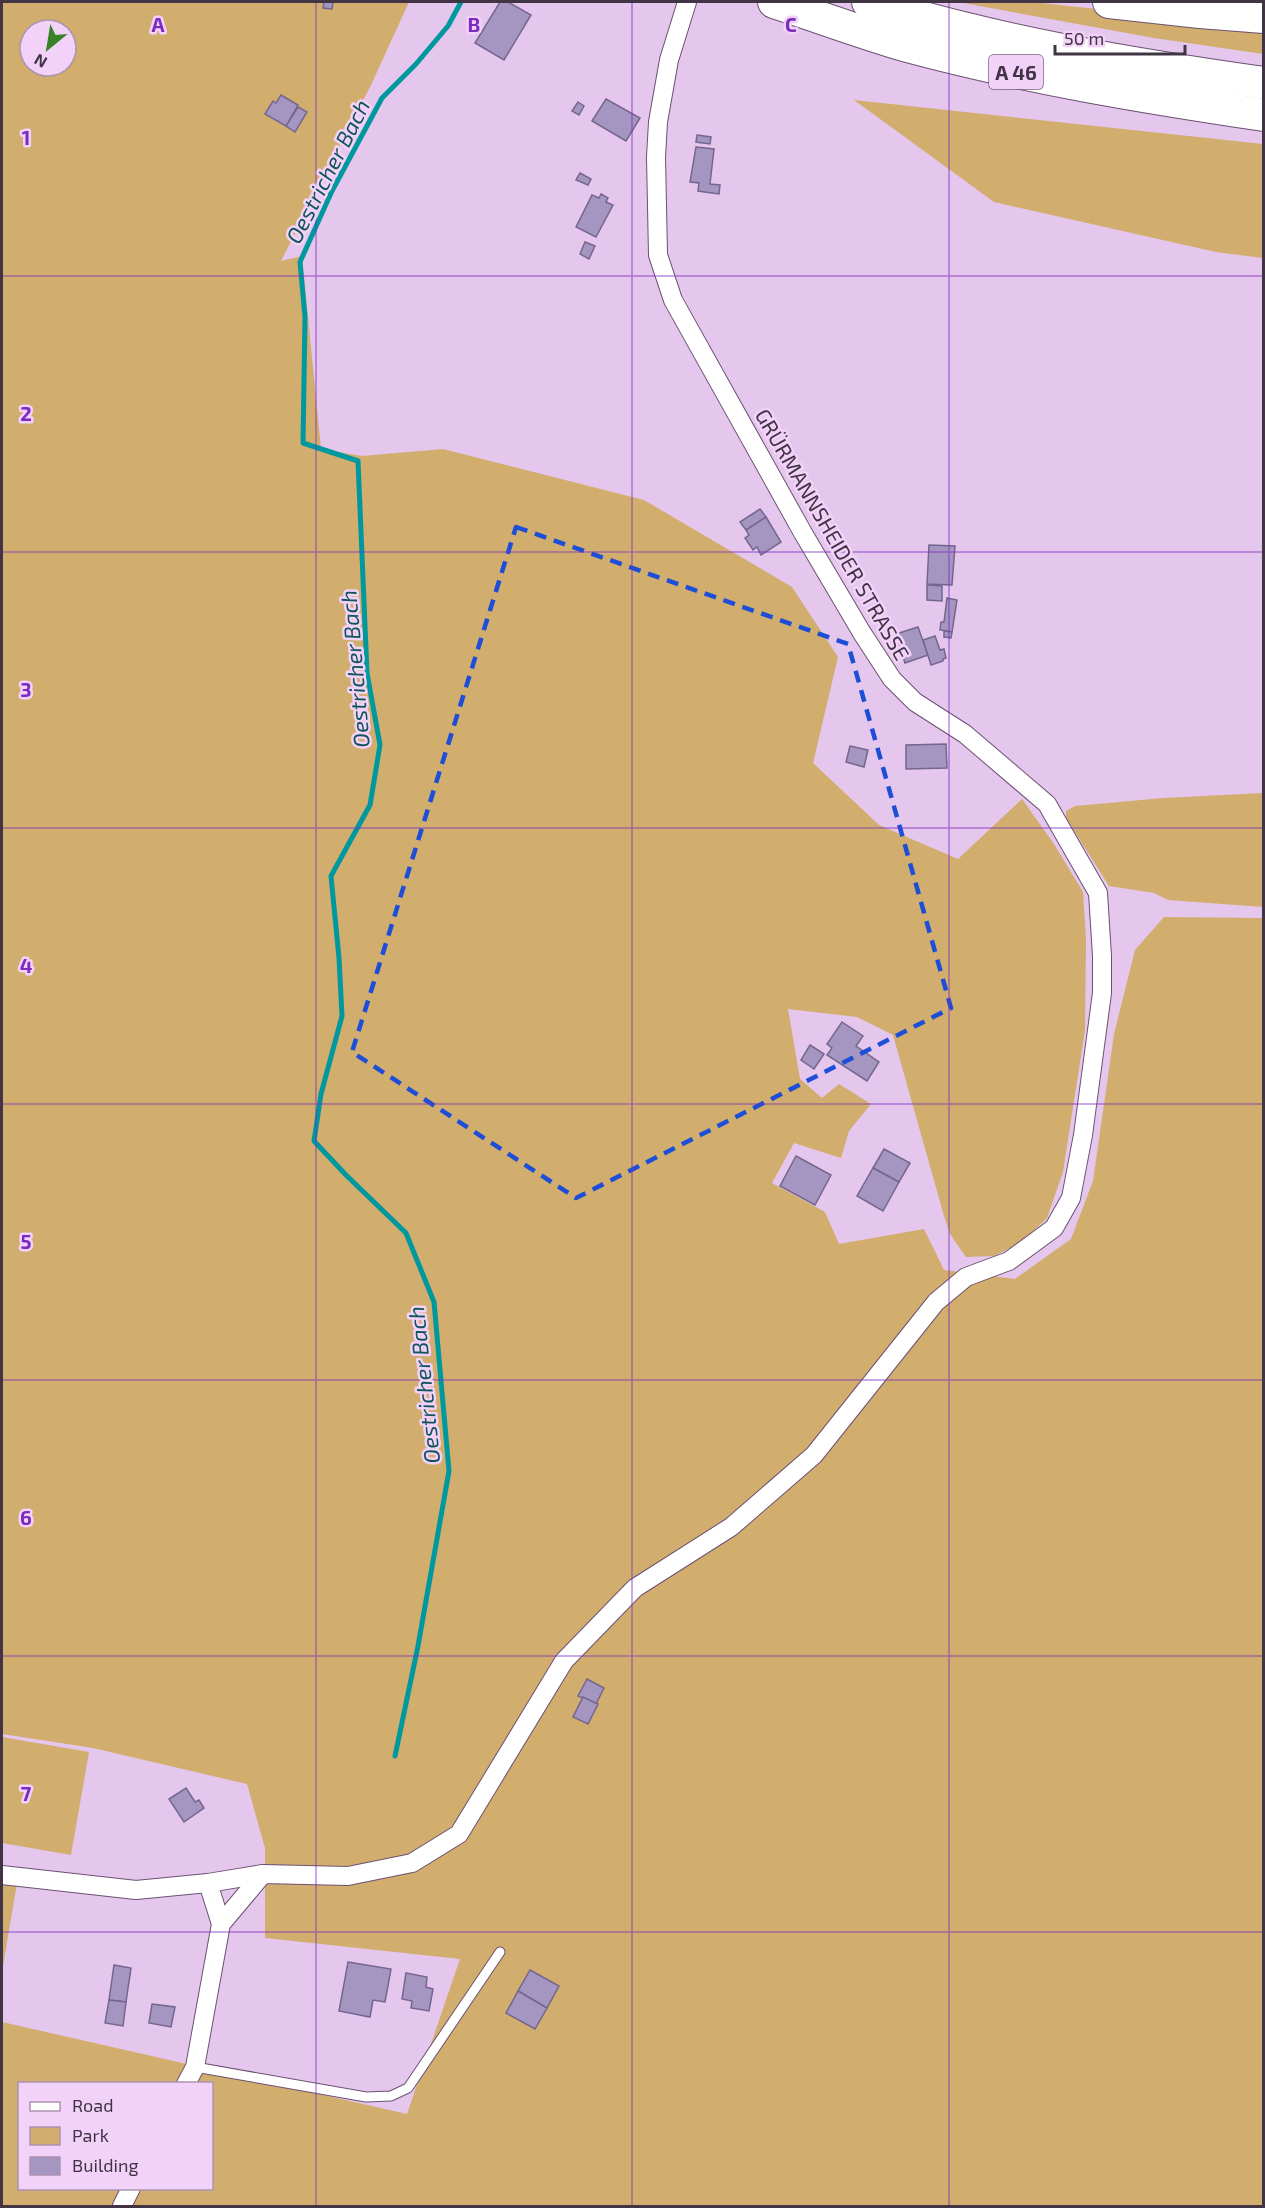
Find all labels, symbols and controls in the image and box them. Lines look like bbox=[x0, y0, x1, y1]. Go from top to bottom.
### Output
text: A bbox=[151, 12, 165, 36]
text: B bbox=[468, 12, 480, 36]
text: C bbox=[785, 12, 797, 36]
north arrow bbox=[18, 18, 78, 78]
scale bar bbox=[1055, 18, 1186, 56]
text: 50 m bbox=[1064, 27, 1104, 49]
text: N bbox=[30, 50, 50, 73]
road number: A 46 bbox=[989, 55, 1043, 89]
water label: Oestricher Bach bbox=[280, 95, 374, 247]
text: 1 bbox=[22, 125, 30, 149]
text: 2 bbox=[20, 401, 32, 425]
street label: GRÜRMANNSHEIDER STRASSE bbox=[751, 404, 915, 664]
water label: Oestricher Bach bbox=[334, 589, 374, 749]
text: 3 bbox=[20, 677, 32, 701]
text: 4 bbox=[20, 953, 33, 977]
text: 5 bbox=[20, 1229, 32, 1253]
water label: Oestricher Bach bbox=[402, 1305, 444, 1465]
text: 6 bbox=[20, 1505, 32, 1529]
text: 7 bbox=[21, 1781, 32, 1805]
legend bbox=[18, 2082, 213, 2190]
text: Road bbox=[72, 2094, 113, 2116]
text: Park bbox=[72, 2124, 109, 2146]
text: Building bbox=[72, 2154, 139, 2176]

